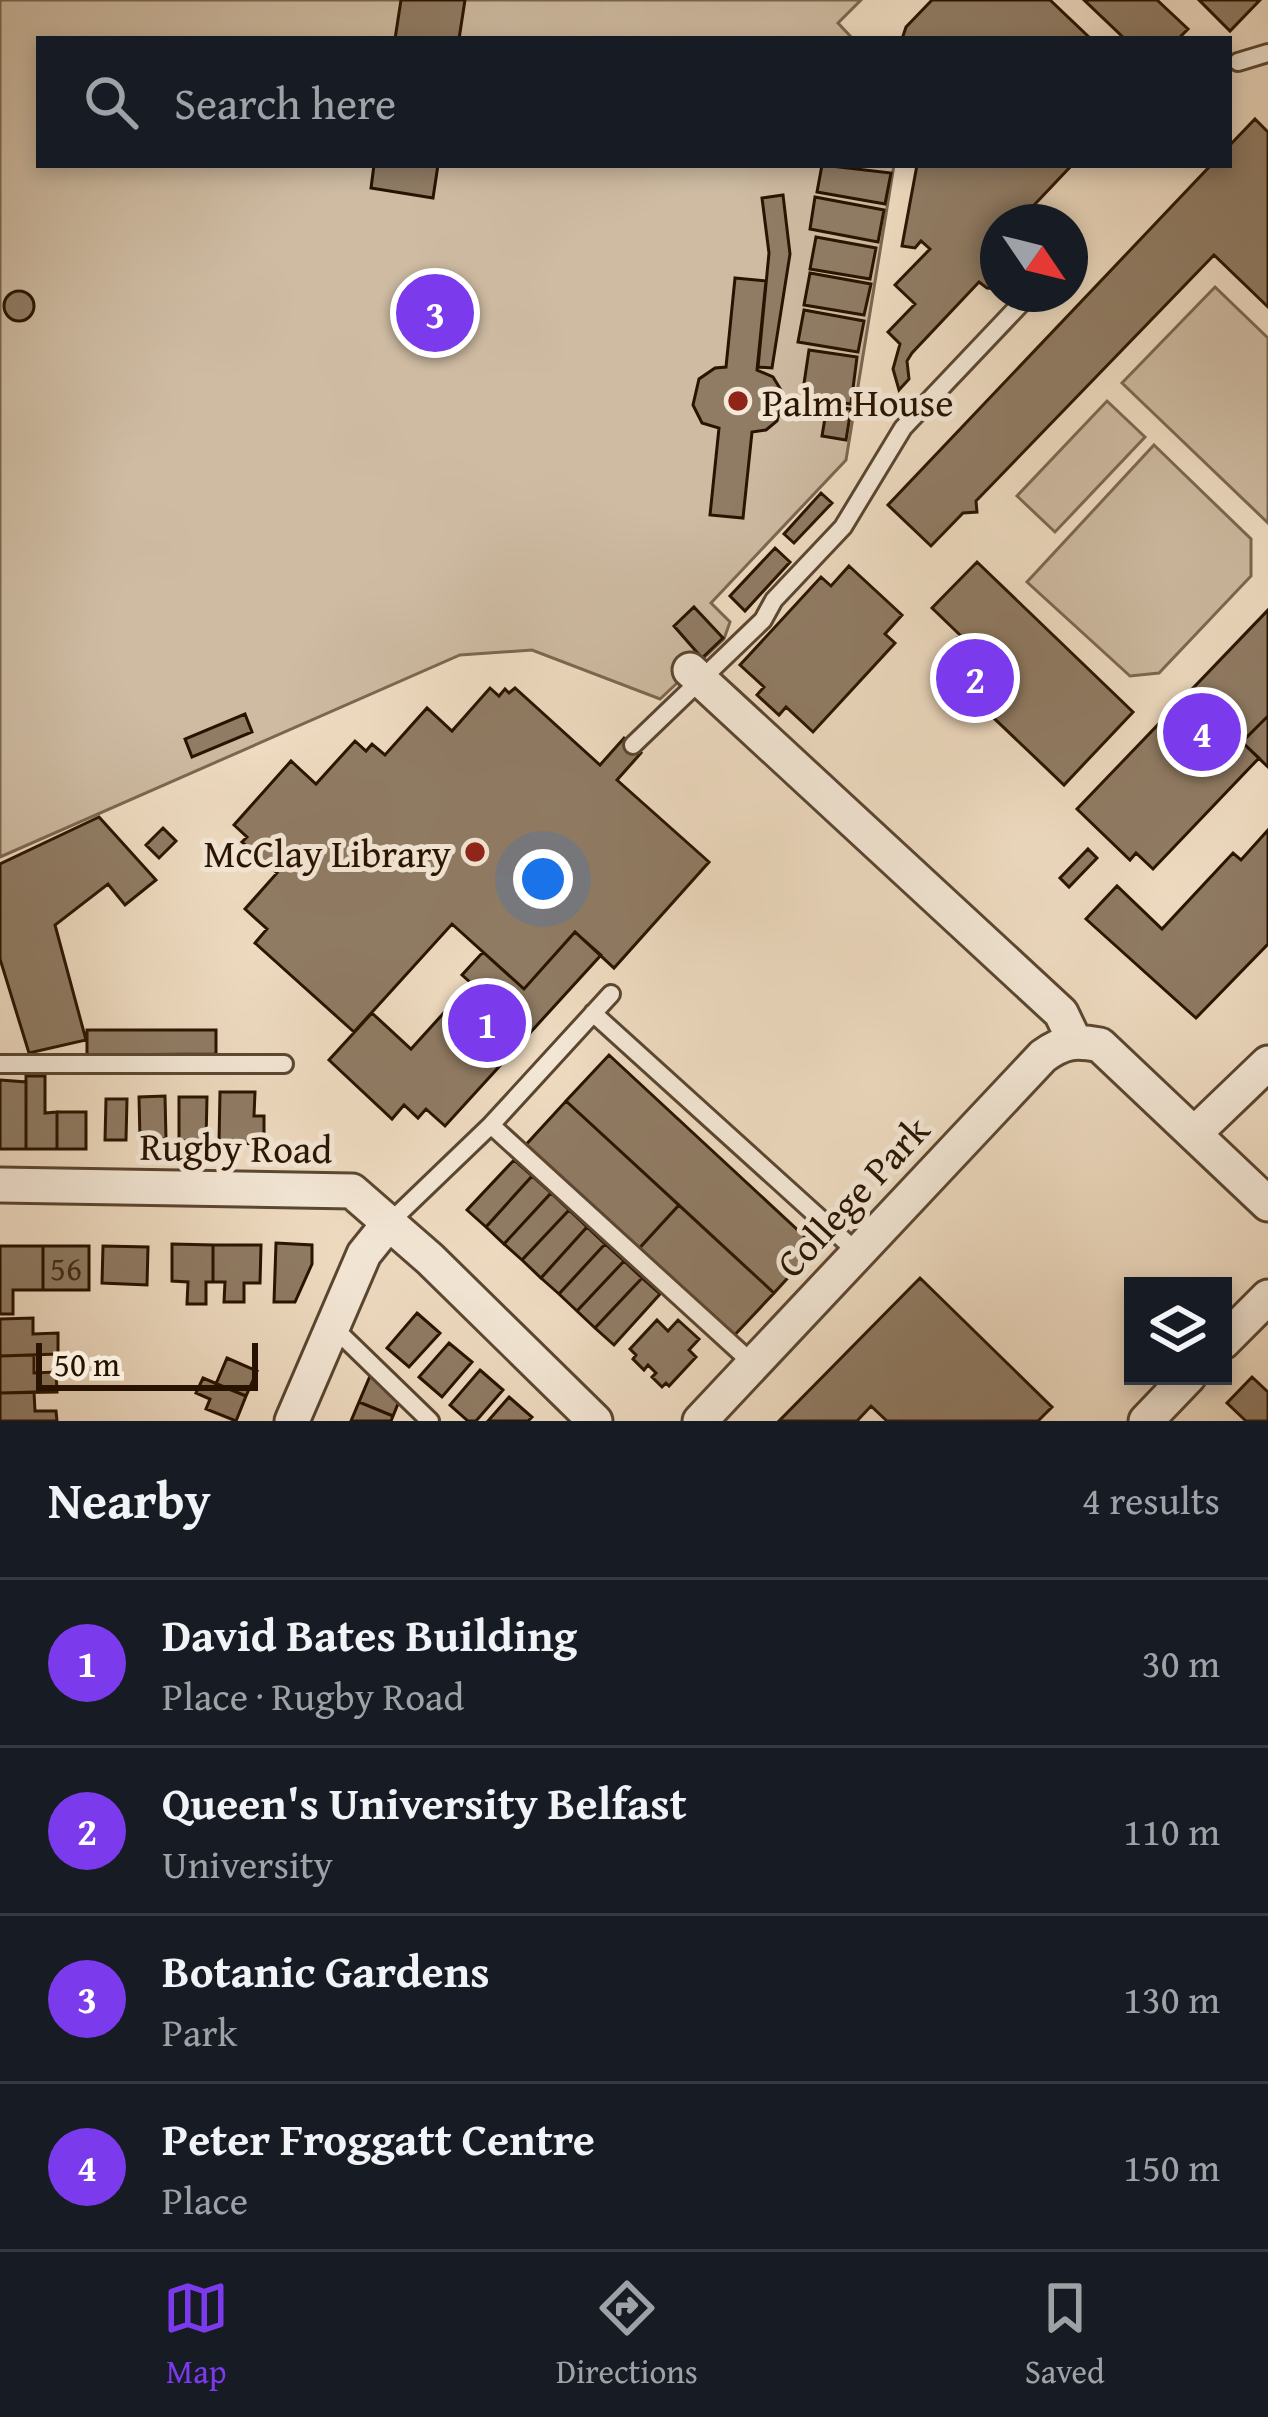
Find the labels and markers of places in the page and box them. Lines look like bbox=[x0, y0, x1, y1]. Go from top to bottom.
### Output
pin: 3 bbox=[396, 268, 474, 358]
place label: Palm House bbox=[762, 373, 953, 430]
marker: Palm House bbox=[725, 388, 751, 414]
pin: 2 bbox=[936, 633, 1014, 723]
pin: 4 bbox=[1163, 687, 1241, 777]
place label: McClay Library bbox=[203, 824, 452, 881]
marker: McClay Library bbox=[462, 839, 488, 865]
pin: 1 bbox=[448, 978, 526, 1068]

